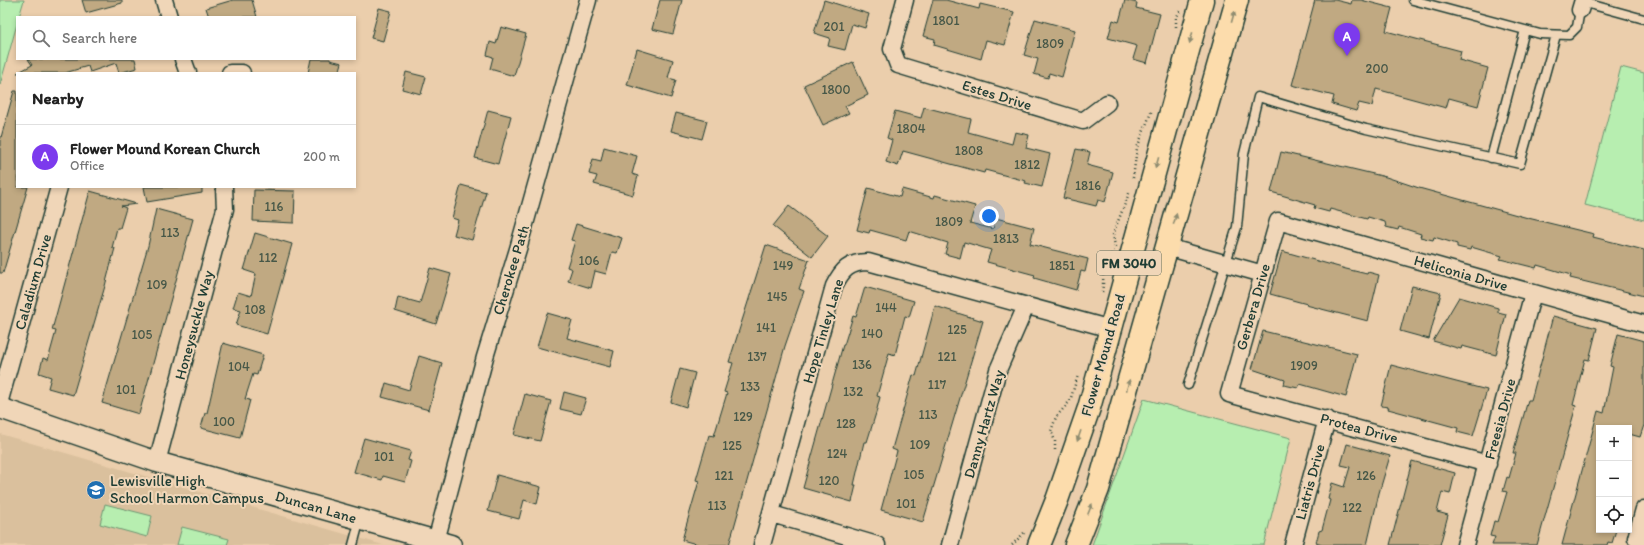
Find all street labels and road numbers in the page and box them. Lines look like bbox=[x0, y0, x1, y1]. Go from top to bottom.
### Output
street label: Estes Drive bbox=[960, 76, 1034, 114]
street label: Cherokee Path bbox=[489, 223, 533, 317]
street label: Caladium Drive bbox=[11, 232, 55, 332]
road number: FM 3040 bbox=[1097, 251, 1161, 275]
street label: Heliconia Drive bbox=[1412, 251, 1510, 295]
street label: Gerbera Drive bbox=[1232, 262, 1274, 352]
street label: Honeysuckle Way bbox=[171, 268, 217, 382]
street label: Hope Tinley Lane bbox=[799, 276, 847, 386]
street label: Flower Mound Road bbox=[1077, 292, 1129, 418]
street label: Danny Hartz Way bbox=[960, 368, 1008, 480]
street label: Freesia Drive bbox=[1481, 376, 1519, 462]
street label: Protea Drive bbox=[1318, 409, 1400, 447]
street label: Liatris Drive bbox=[1291, 442, 1329, 522]
street label: Duncan Lane bbox=[273, 487, 359, 527]

